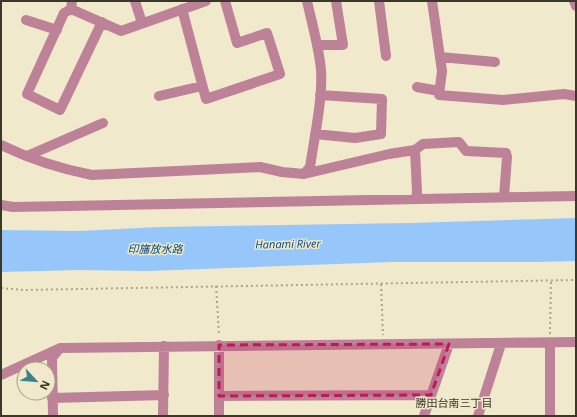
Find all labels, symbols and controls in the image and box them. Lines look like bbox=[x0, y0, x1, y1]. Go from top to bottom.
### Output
water label: Hanami River bbox=[255, 235, 321, 252]
water label: 印旛放水路 bbox=[128, 241, 183, 256]
north arrow bbox=[16, 361, 56, 401]
text: N bbox=[37, 378, 54, 393]
district label: 勝田台南三丁目 bbox=[416, 395, 493, 410]

